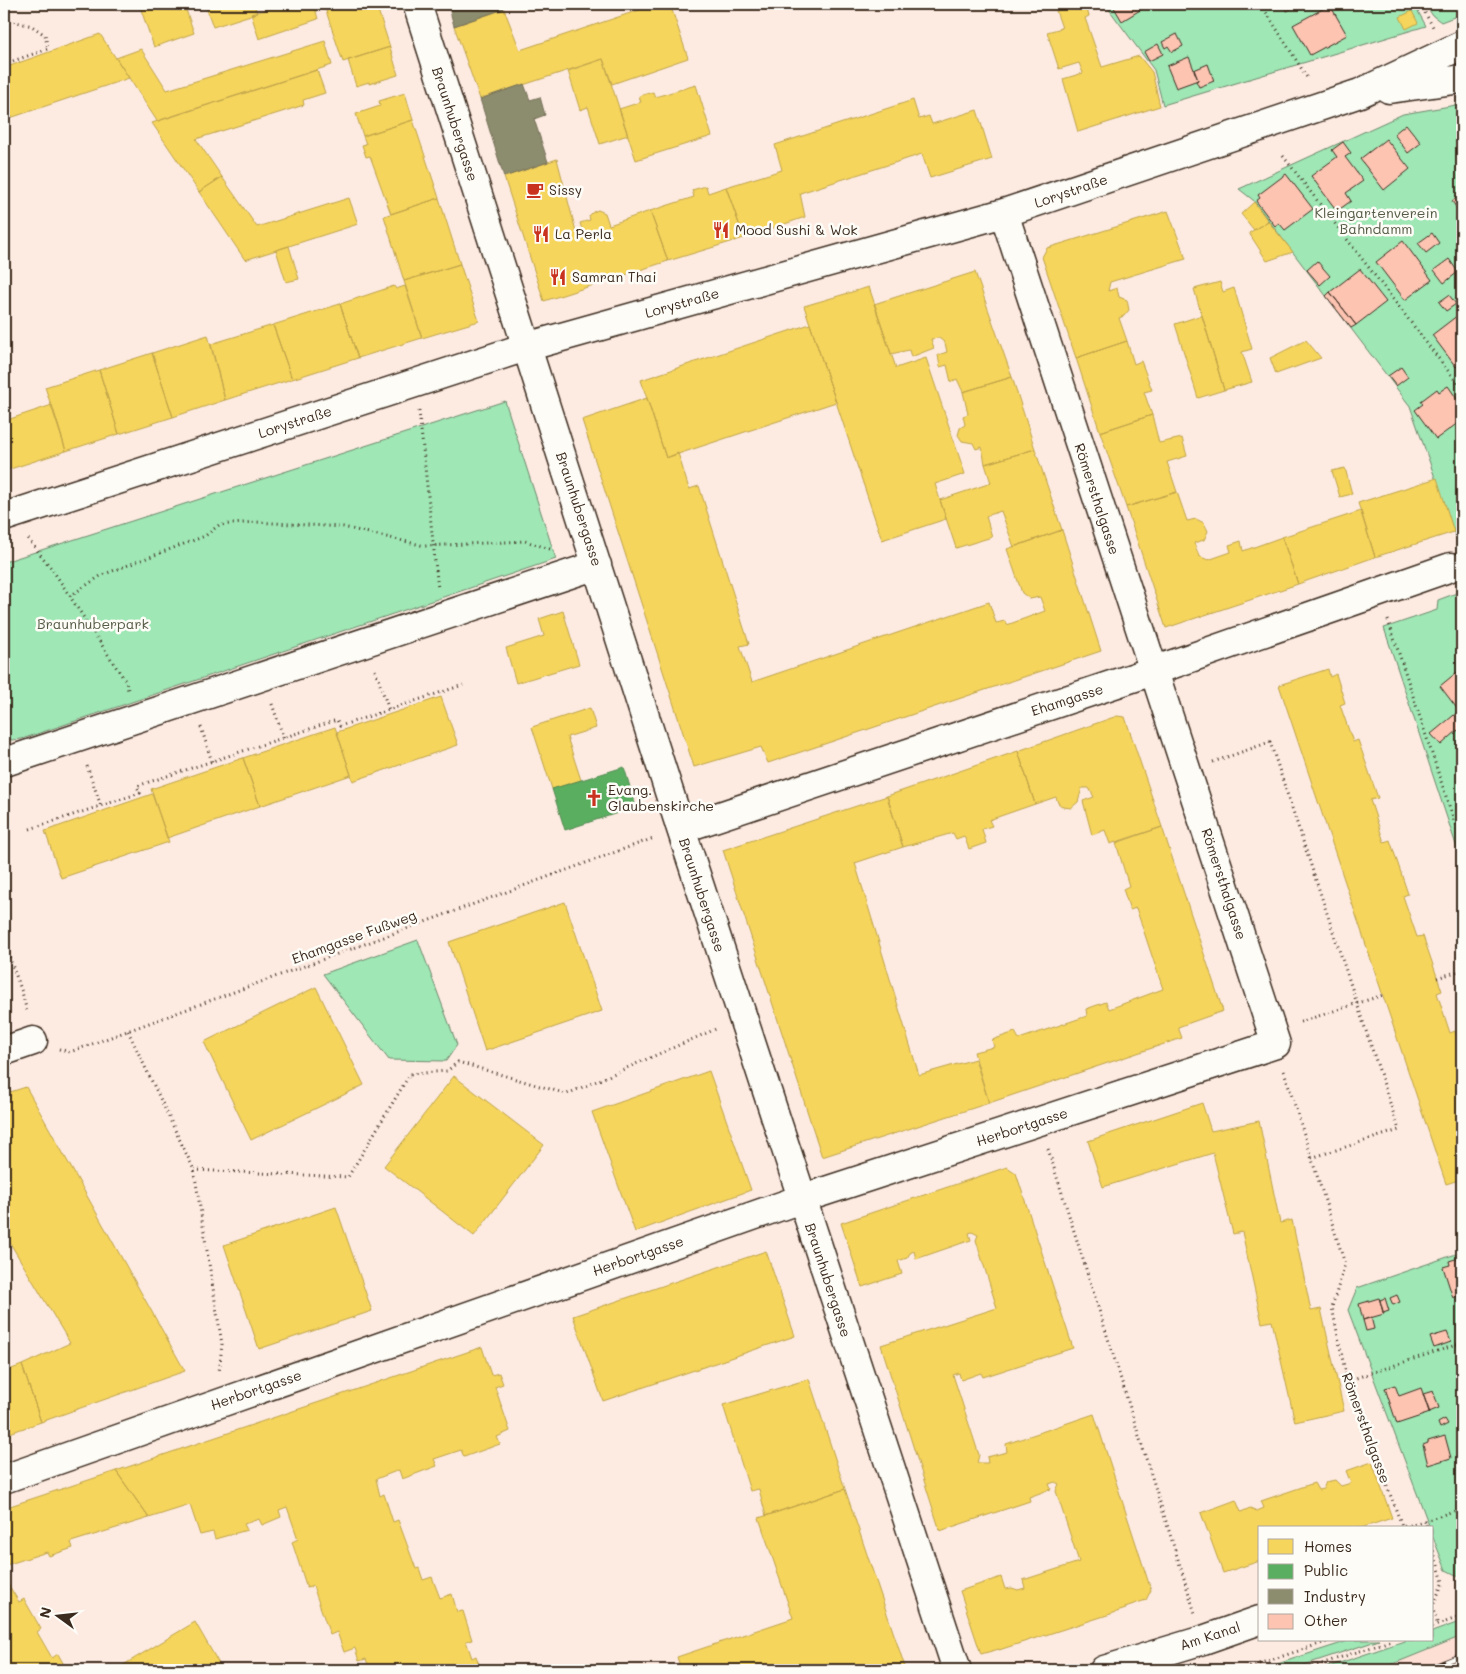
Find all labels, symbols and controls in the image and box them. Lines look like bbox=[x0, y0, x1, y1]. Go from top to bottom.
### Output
street label: Braunhubergasse bbox=[428, 64, 483, 183]
street label: Lorystraße bbox=[1032, 169, 1110, 212]
cafe icon: Sissy bbox=[525, 180, 545, 200]
place label: Sissy bbox=[549, 180, 582, 199]
park label: Kleingartenverein Bahndamm bbox=[1315, 203, 1437, 238]
restaurant icon: Mood Sushi & Wok bbox=[711, 220, 731, 240]
place label: Mood Sushi & Wok bbox=[735, 220, 858, 239]
restaurant icon: La Perla bbox=[531, 224, 551, 244]
place label: La Perla bbox=[555, 224, 612, 243]
restaurant icon: Samran Thai bbox=[548, 267, 568, 287]
place label: Samran Thai bbox=[572, 267, 656, 286]
street label: Lorystraße bbox=[643, 283, 721, 322]
street label: Lorystraße bbox=[256, 401, 334, 442]
street label: Römersthalgasse bbox=[1070, 441, 1124, 557]
street label: Braunhubergasse bbox=[552, 449, 607, 568]
park label: Braunhuberpark bbox=[37, 614, 149, 633]
street label: Ehamgasse bbox=[1028, 679, 1105, 720]
place label: Evang. Glaubenskirche bbox=[608, 780, 714, 815]
church icon: Evang. Glaubenskirche bbox=[584, 788, 604, 808]
street label: Römersthalgasse bbox=[1197, 826, 1251, 942]
street label: Braunhubergasse bbox=[675, 835, 730, 954]
street label: Ehamgasse Fußweg bbox=[289, 905, 419, 968]
street label: Herbortgasse bbox=[974, 1103, 1070, 1150]
street label: Braunhubergasse bbox=[801, 1220, 856, 1339]
street label: Herbortgasse bbox=[590, 1231, 686, 1280]
street label: Herbortgasse bbox=[208, 1365, 304, 1414]
street label: Römersthalgasse bbox=[1338, 1370, 1395, 1486]
legend bbox=[1258, 1526, 1434, 1642]
text: Homes bbox=[1304, 1536, 1352, 1556]
text: Public bbox=[1304, 1560, 1348, 1580]
text: Industry bbox=[1304, 1586, 1366, 1606]
north arrow bbox=[32, 1592, 82, 1642]
text: N bbox=[34, 1605, 56, 1620]
text: Other bbox=[1304, 1610, 1348, 1630]
street label: Am Kanal bbox=[1177, 1617, 1243, 1654]

